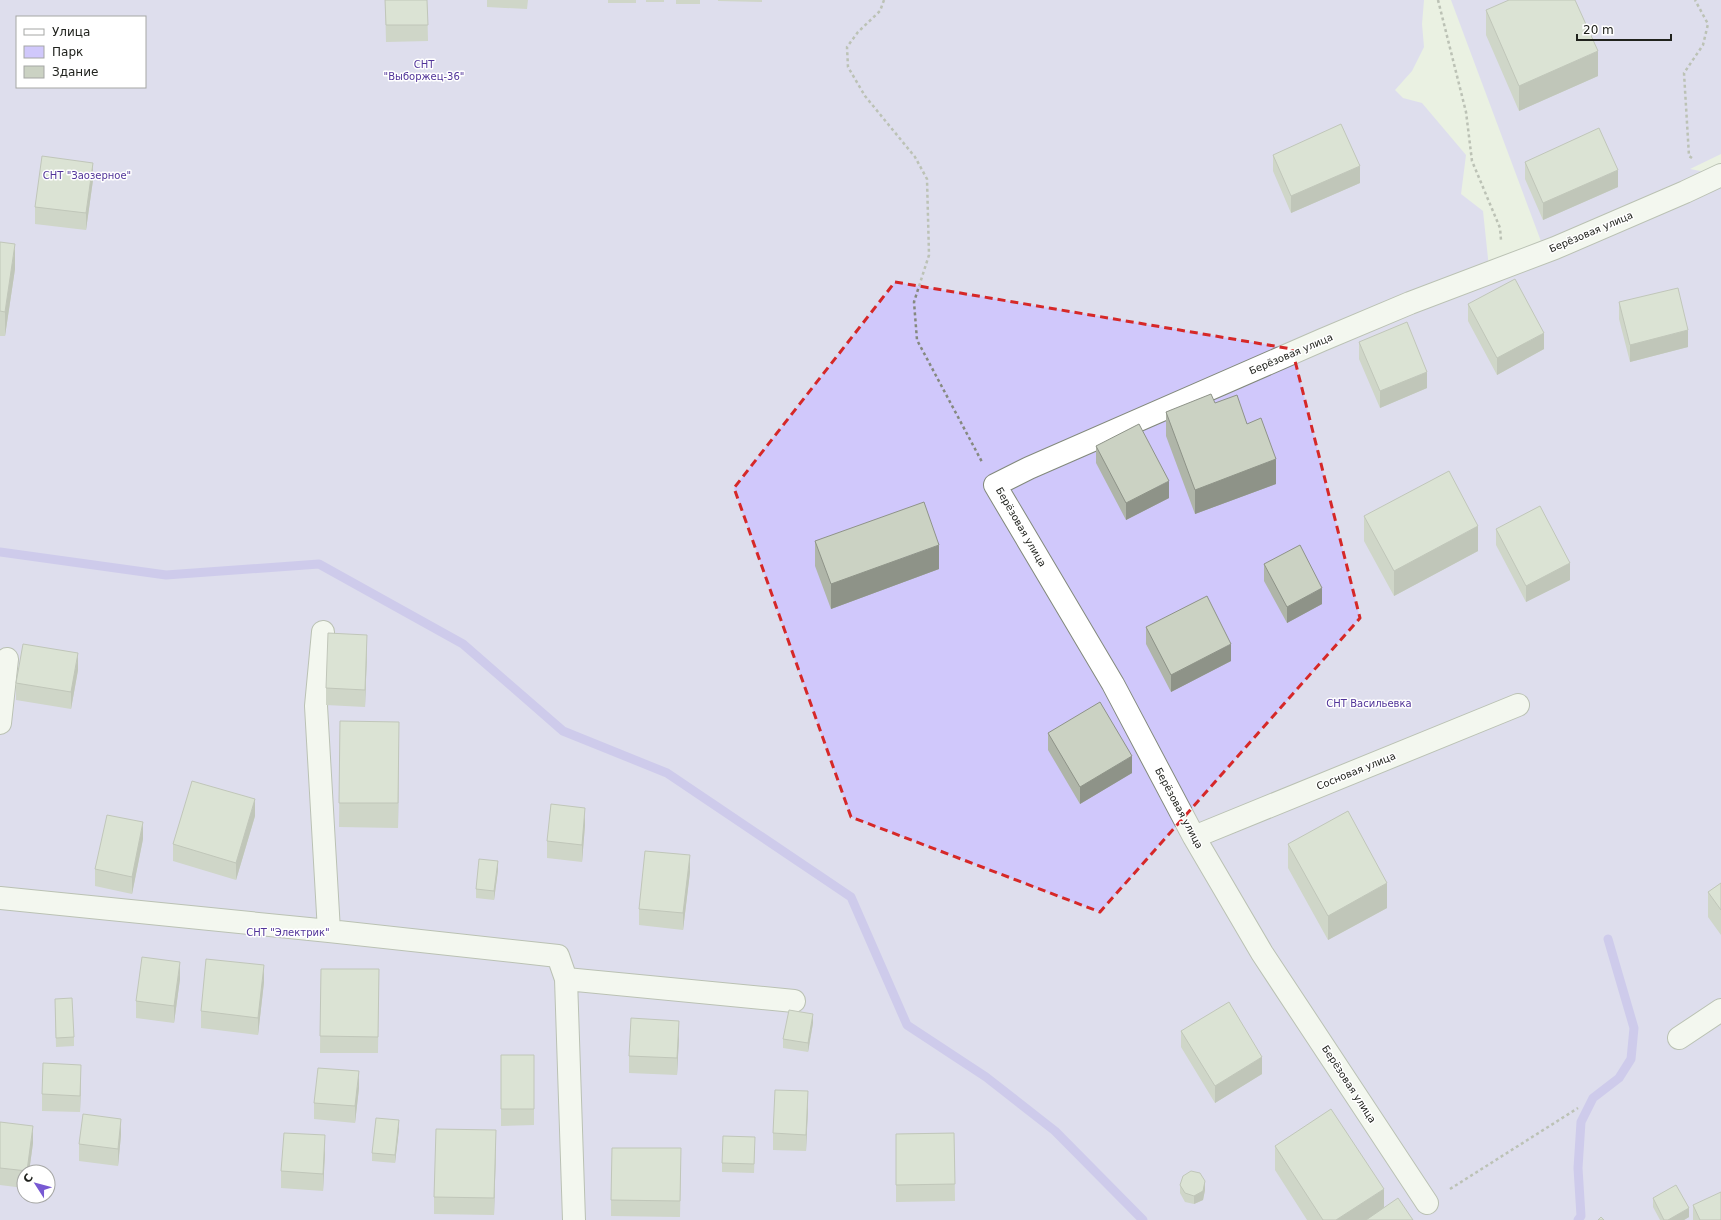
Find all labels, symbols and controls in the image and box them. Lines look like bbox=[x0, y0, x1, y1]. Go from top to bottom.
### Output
legend bbox=[16, 16, 146, 88]
scale bar bbox=[1577, 16, 1671, 42]
text: 20 m bbox=[1583, 23, 1614, 37]
text: Улица bbox=[52, 25, 90, 39]
text: Парк bbox=[52, 45, 83, 59]
park label: СНТ "Выборжец-36" bbox=[384, 59, 464, 82]
text: Здание bbox=[52, 65, 98, 79]
park label: СНТ "Заозерное" bbox=[43, 170, 131, 181]
street label: Берёзовая улица bbox=[1547, 209, 1635, 255]
street label: Берёзовая улица bbox=[1247, 331, 1335, 377]
street label: Берёзовая улица bbox=[994, 485, 1048, 569]
park label: СНТ Васильевка bbox=[1326, 698, 1412, 709]
street label: Сосновая улица bbox=[1315, 750, 1397, 792]
street label: Берёзовая улица bbox=[1153, 766, 1205, 850]
park label: СНТ "Электрик" bbox=[246, 927, 330, 938]
street label: Берёзовая улица bbox=[1320, 1043, 1378, 1125]
north arrow bbox=[16, 1164, 56, 1204]
text: С bbox=[21, 1171, 36, 1186]

